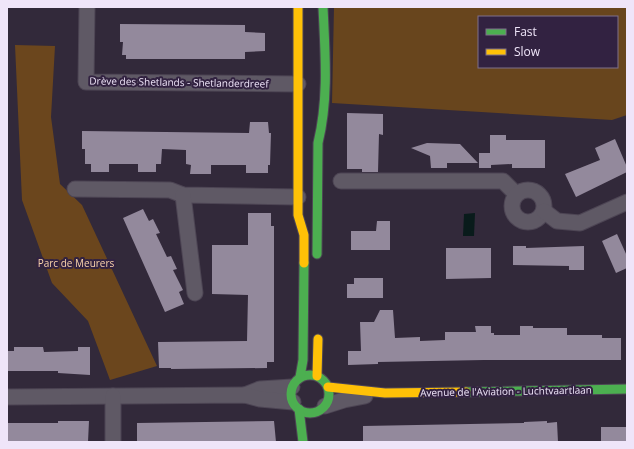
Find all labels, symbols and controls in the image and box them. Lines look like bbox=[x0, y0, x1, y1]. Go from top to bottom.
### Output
legend bbox=[478, 16, 618, 68]
text: Fast bbox=[514, 23, 537, 40]
text: Slow bbox=[514, 43, 541, 60]
street label: Drève des Shetlands - Shetlanderdreef bbox=[89, 73, 269, 91]
park label: Parc de Meurers bbox=[38, 256, 115, 270]
street label: Avenue de l'Aviation - Luchtvaartlaan bbox=[420, 383, 592, 399]

